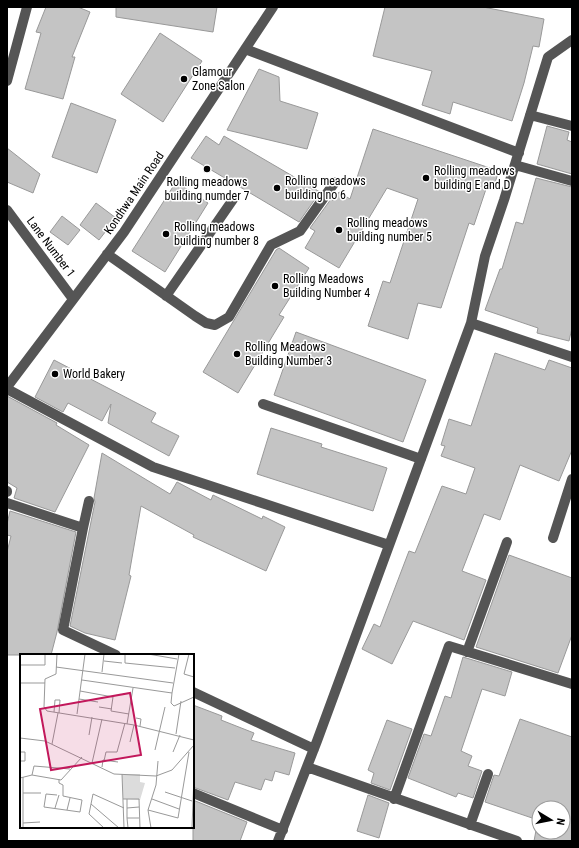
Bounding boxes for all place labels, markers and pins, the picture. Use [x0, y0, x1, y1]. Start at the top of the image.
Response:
place label: Glamour Zone Salon [192, 65, 245, 93]
marker: Glamour Zone Salon [179, 74, 189, 84]
marker: Rolling meadows building numder 7 [202, 164, 212, 174]
place label: Rolling meadows building E and D [434, 164, 515, 192]
marker: Rolling meadows building E and D [421, 173, 431, 183]
place label: Rolling meadows building no 6 [285, 174, 366, 202]
place label: Rolling meadows building numder 7 [165, 175, 250, 203]
marker: Rolling meadows building no 6 [272, 183, 282, 193]
place label: Rolling meadows building number 5 [347, 216, 432, 244]
place label: Rolling meadows building number 8 [174, 220, 259, 248]
marker: Rolling meadows building number 5 [334, 225, 344, 235]
marker: Rolling meadows building number 8 [161, 229, 171, 239]
place label: Rolling Meadows Building Number 4 [283, 272, 370, 300]
marker: Rolling Meadows Building Number 4 [270, 281, 280, 291]
place label: Rolling Meadows Building Number 3 [245, 340, 332, 368]
marker: Rolling Meadows Building Number 3 [232, 349, 242, 359]
place label: World Bakery [63, 367, 125, 381]
marker: World Bakery [50, 369, 60, 379]

